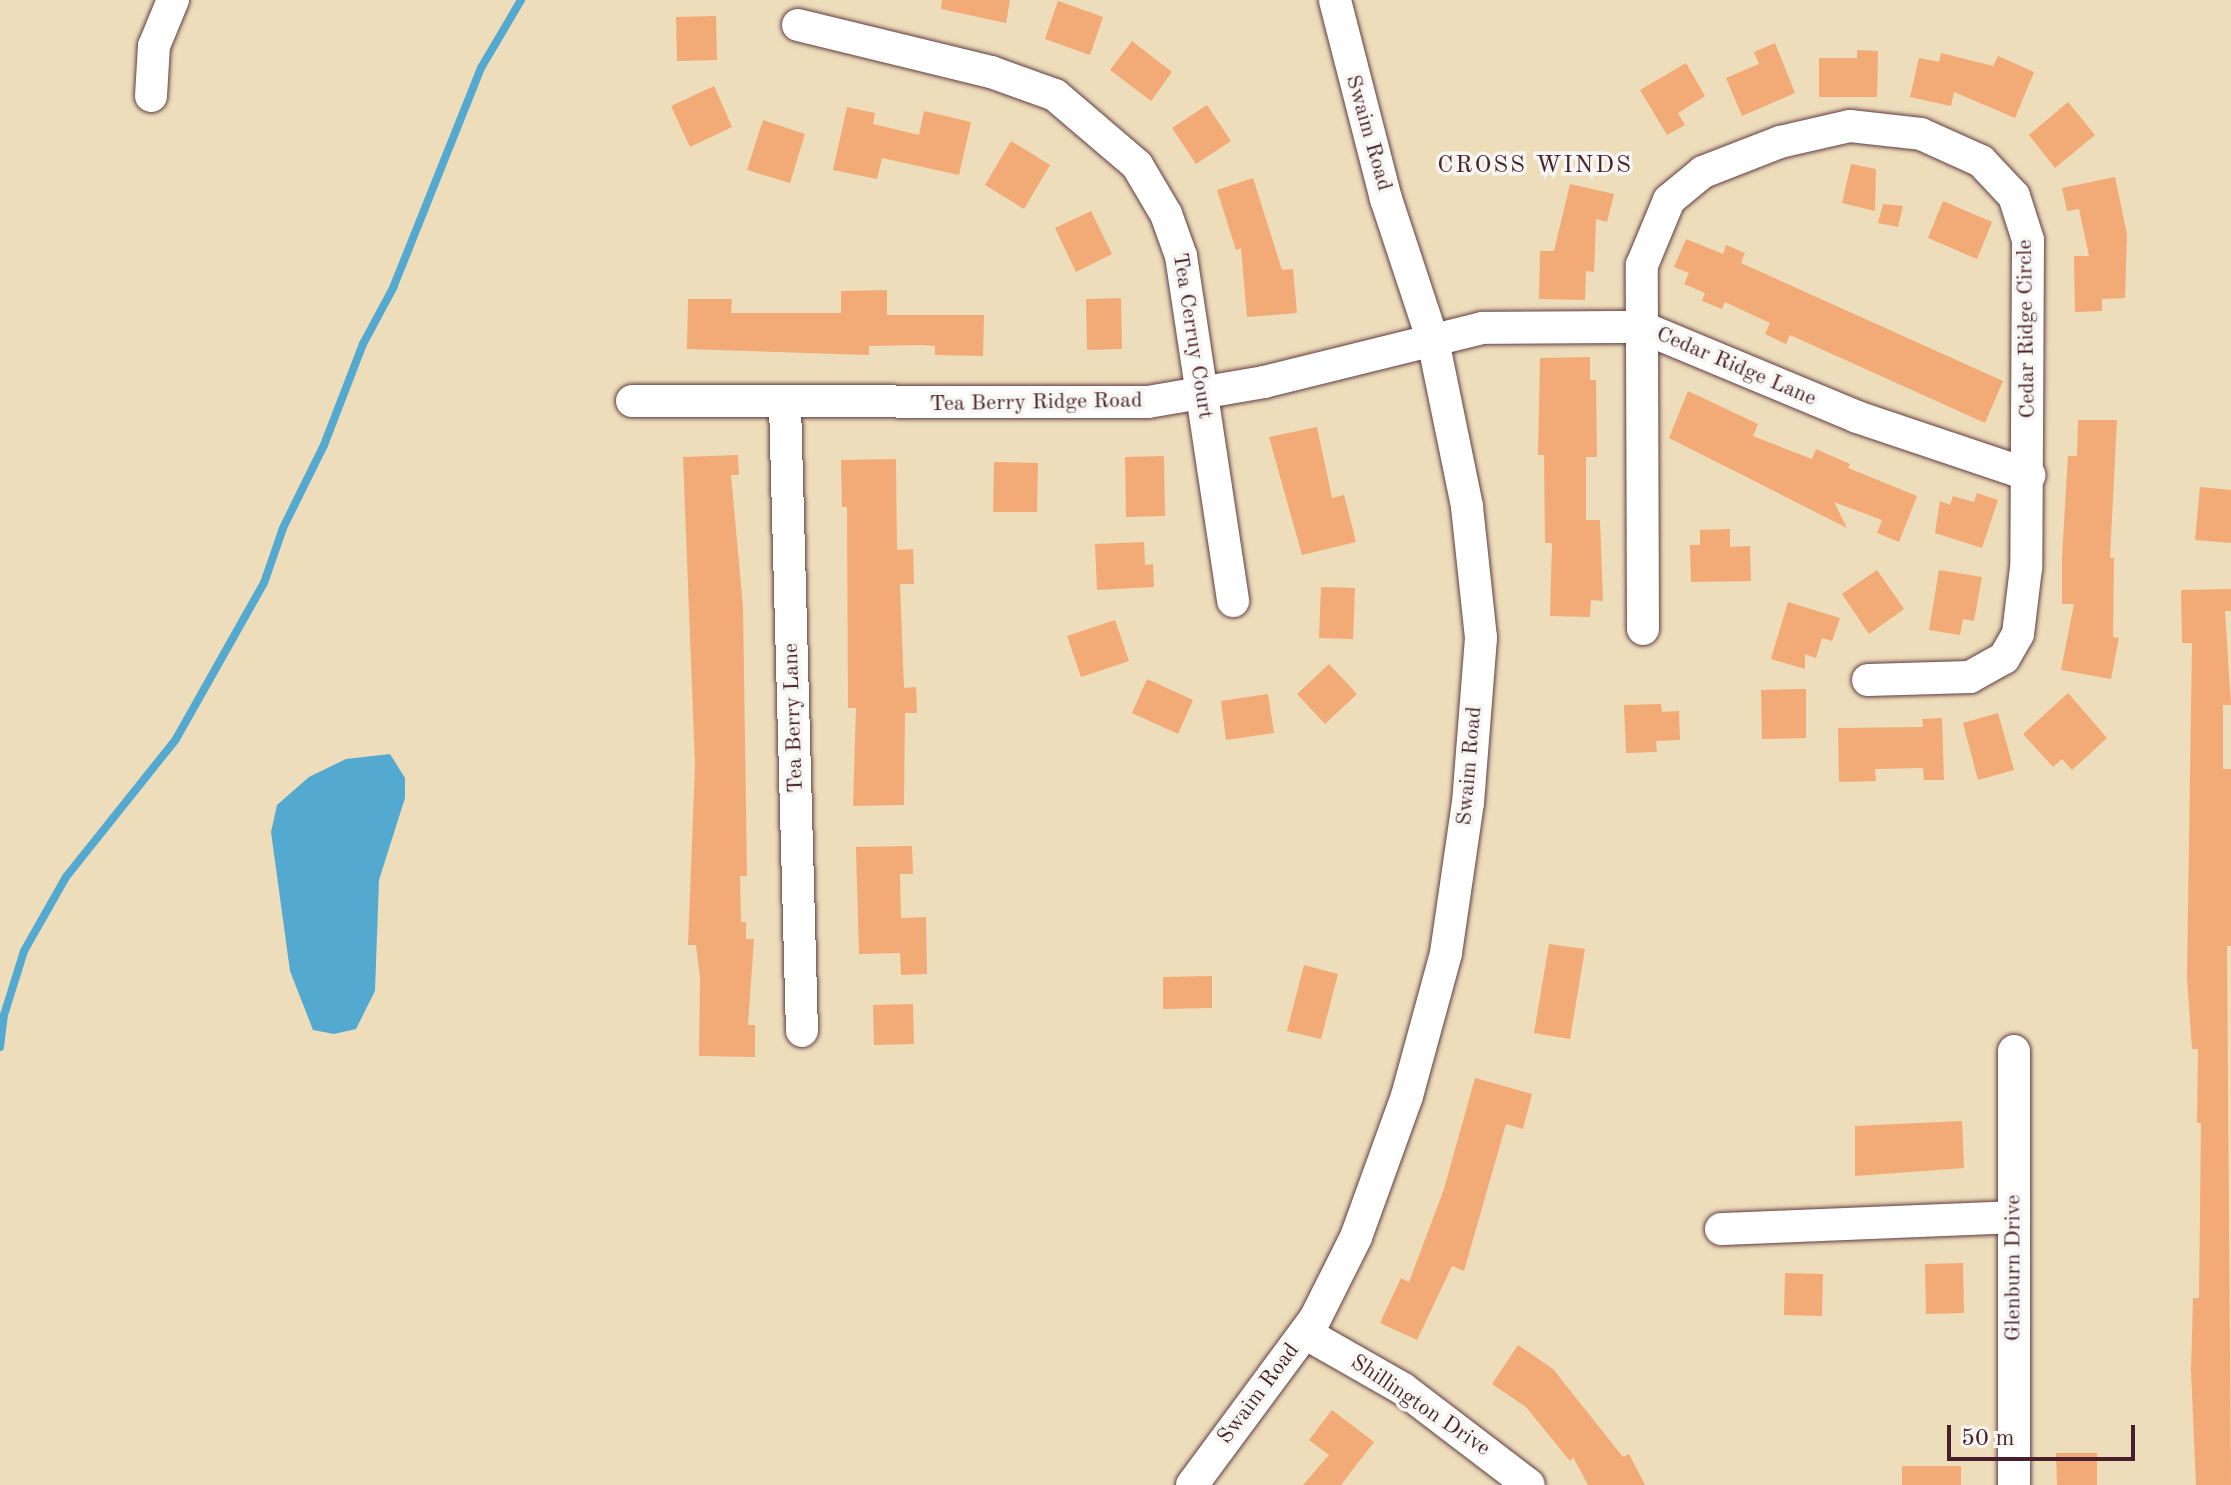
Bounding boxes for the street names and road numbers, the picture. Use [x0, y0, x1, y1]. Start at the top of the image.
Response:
street label: Swaim Road [1339, 72, 1397, 194]
street label: Cedar Ridge Circle [2012, 239, 2042, 419]
street label: Tea Cerruy Court [1166, 251, 1218, 421]
street label: Cedar Ridge Lane [1652, 321, 1820, 413]
street label: Tea Berry Ridge Road [929, 388, 1143, 418]
street label: Tea Berry Lane [778, 643, 810, 793]
street label: Swaim Road [1452, 705, 1488, 827]
street label: Glenburn Drive [2001, 1195, 2027, 1341]
street label: Swaim Road [1213, 1338, 1305, 1450]
street label: Shillington Drive [1345, 1350, 1495, 1462]

